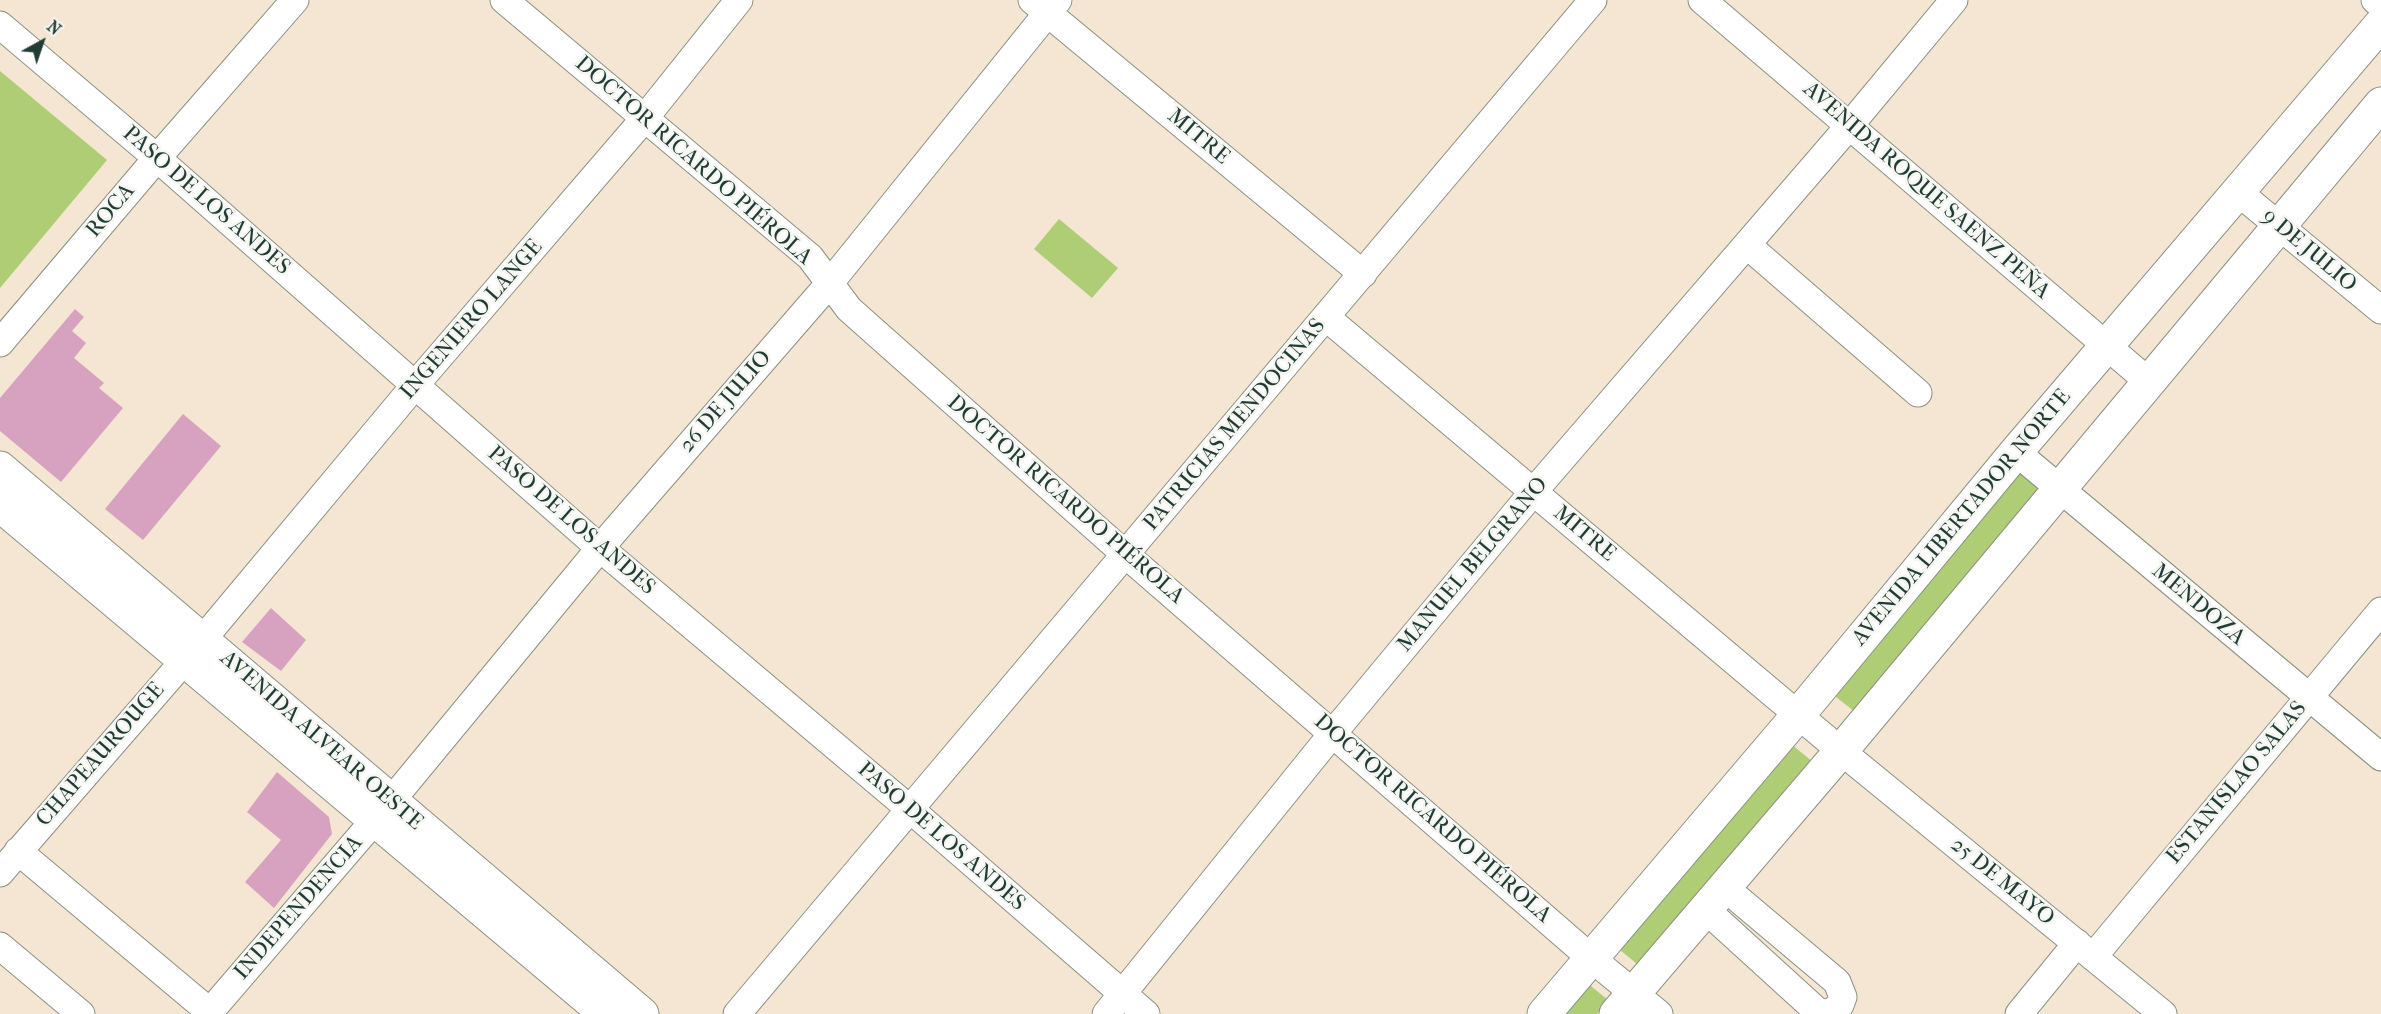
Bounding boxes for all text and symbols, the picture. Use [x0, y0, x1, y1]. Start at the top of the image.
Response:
north arrow [12, 12, 72, 72]
text: N [43, 17, 65, 39]
street label: DOCTOR RICARDO PIÉROLA [569, 51, 817, 271]
street label: AVENIDA ROQUE SAENZ PEÑA [1797, 77, 2055, 305]
street label: MITRE [1162, 103, 1234, 171]
street label: PASO DE LOS ANDES [117, 121, 295, 281]
street label: ROCA [81, 179, 141, 243]
street label: 9 DE JULIO [2256, 204, 2362, 298]
street label: INGENIERO LANGE [395, 235, 549, 405]
street label: PATRICIAS MENDOCINAS [1138, 314, 1332, 536]
street label: 26 DE JULIO [674, 345, 778, 459]
street label: AVENIDA LIBERTADOR NORTE [1847, 385, 2077, 651]
street label: DOCTOR RICARDO PIÉROLA [941, 390, 1189, 610]
street label: PASO DE LOS ANDES [482, 441, 660, 601]
street label: MANUEL BELGRANO [1392, 472, 1554, 658]
street label: MITRE [1548, 500, 1620, 568]
street label: MENDOZA [2146, 558, 2250, 652]
street label: AVENIDA ALVEAR OESTE [214, 646, 428, 836]
street label: CHAPEAUROUGE [31, 678, 171, 832]
street label: ESTANISLAO SALAS [2161, 696, 2313, 870]
street label: DOCTOR RICARDO PIÉROLA [1308, 709, 1556, 929]
street label: PASO DE LOS ANDES [852, 757, 1030, 917]
street label: INDEPENDENCIA [229, 830, 369, 986]
street label: 25 DE MAYO [1945, 832, 2059, 932]

